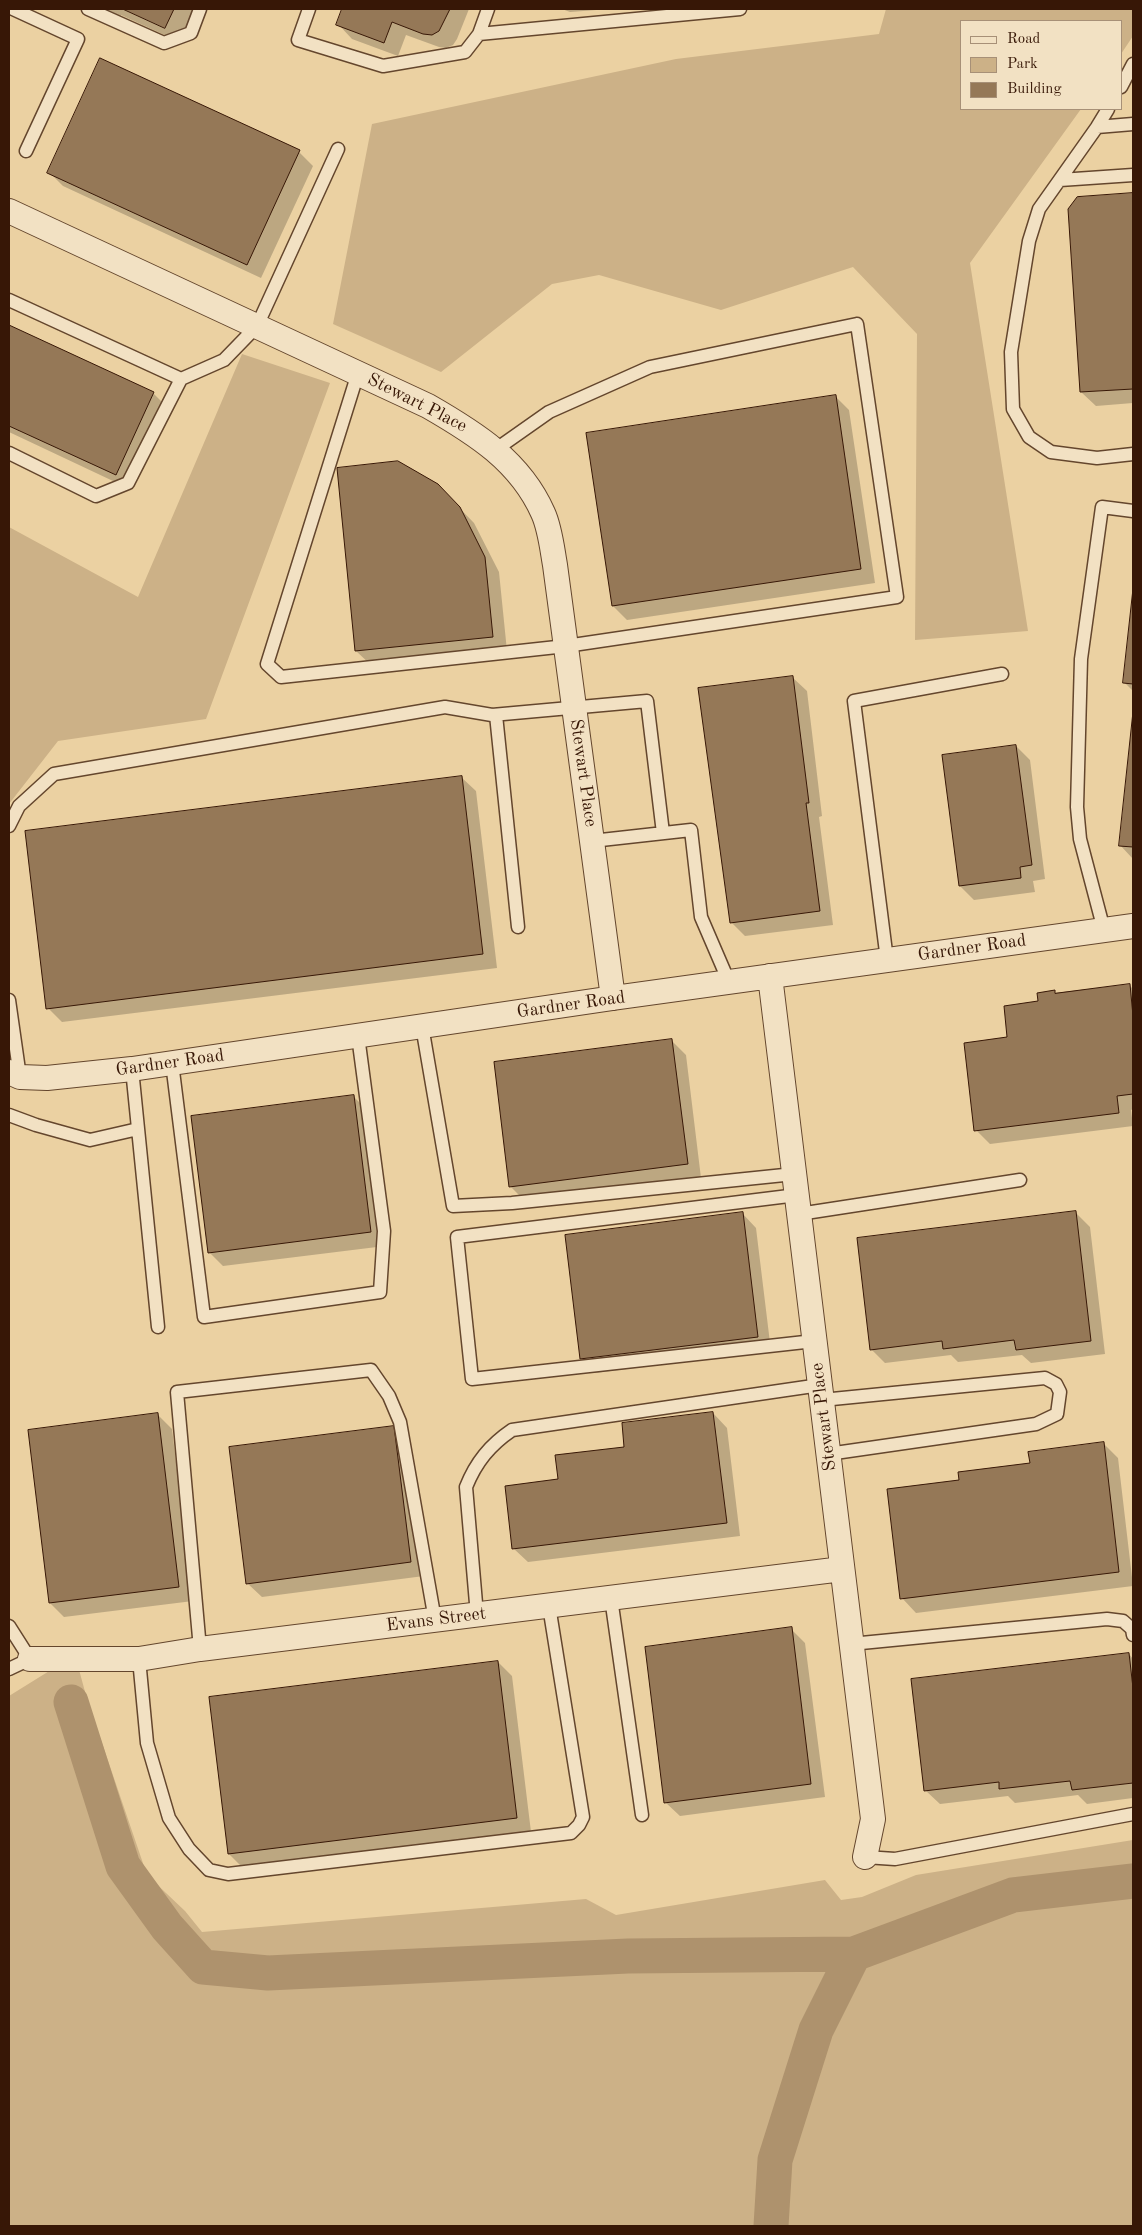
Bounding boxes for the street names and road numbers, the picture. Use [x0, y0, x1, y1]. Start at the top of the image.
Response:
street label: Stewart Place [364, 369, 470, 437]
street label: Stewart Place [565, 718, 601, 828]
street label: Gardner Road [916, 930, 1028, 966]
street label: Gardner Road [515, 987, 627, 1023]
street label: Gardner Road [114, 1045, 226, 1081]
street label: Stewart Place [807, 1362, 841, 1472]
street label: Evans Street [385, 1603, 487, 1637]

